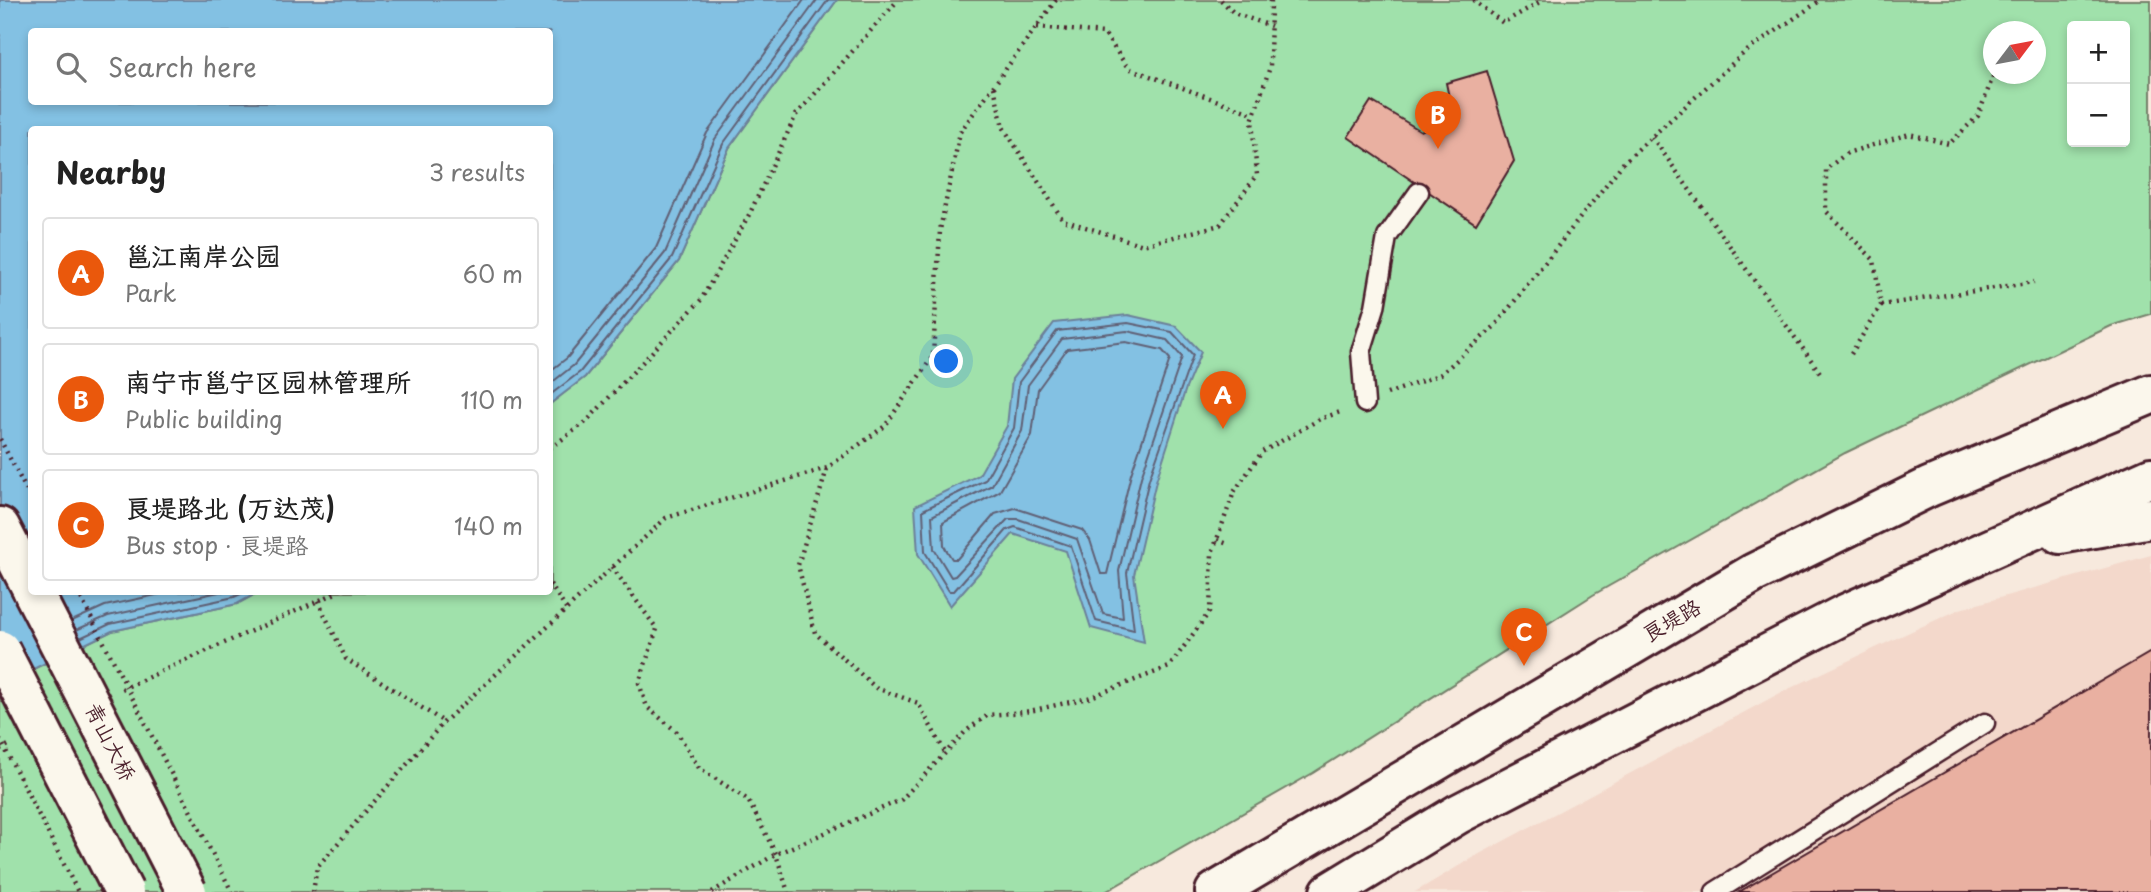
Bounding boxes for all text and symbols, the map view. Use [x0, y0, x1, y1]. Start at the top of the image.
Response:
north arrow [1983, 21, 2046, 84]
map controls [2067, 21, 2130, 147]
button: + [2067, 21, 2130, 84]
search box [28, 28, 553, 105]
text: Search here [108, 47, 257, 86]
icon: search [52, 48, 90, 86]
button: − [2067, 84, 2130, 147]
pin: B [1415, 91, 1461, 149]
text: Nearby [56, 149, 166, 194]
text: 3 results [429, 154, 525, 189]
text: 邕江南岸公园 [125, 236, 281, 275]
text: A [72, 256, 90, 291]
text: 60 m [463, 256, 523, 291]
text: Park [125, 275, 176, 310]
your location [929, 344, 963, 378]
text: 南宁市邕宁区园林管理所 [125, 362, 411, 401]
pin: A [1200, 371, 1246, 429]
text: B [73, 382, 89, 417]
text: 110 m [461, 382, 523, 417]
text: Public building [125, 401, 282, 436]
text: 良堤路北 (万达茂) [125, 488, 335, 527]
text: C [72, 508, 90, 543]
text: 140 m [454, 508, 523, 543]
text: Bus stop · 良堤路 [125, 527, 308, 562]
street label: 良堤路 [1636, 590, 1706, 649]
pin: C [1501, 608, 1547, 666]
street label: 青山大桥 [78, 696, 145, 786]

